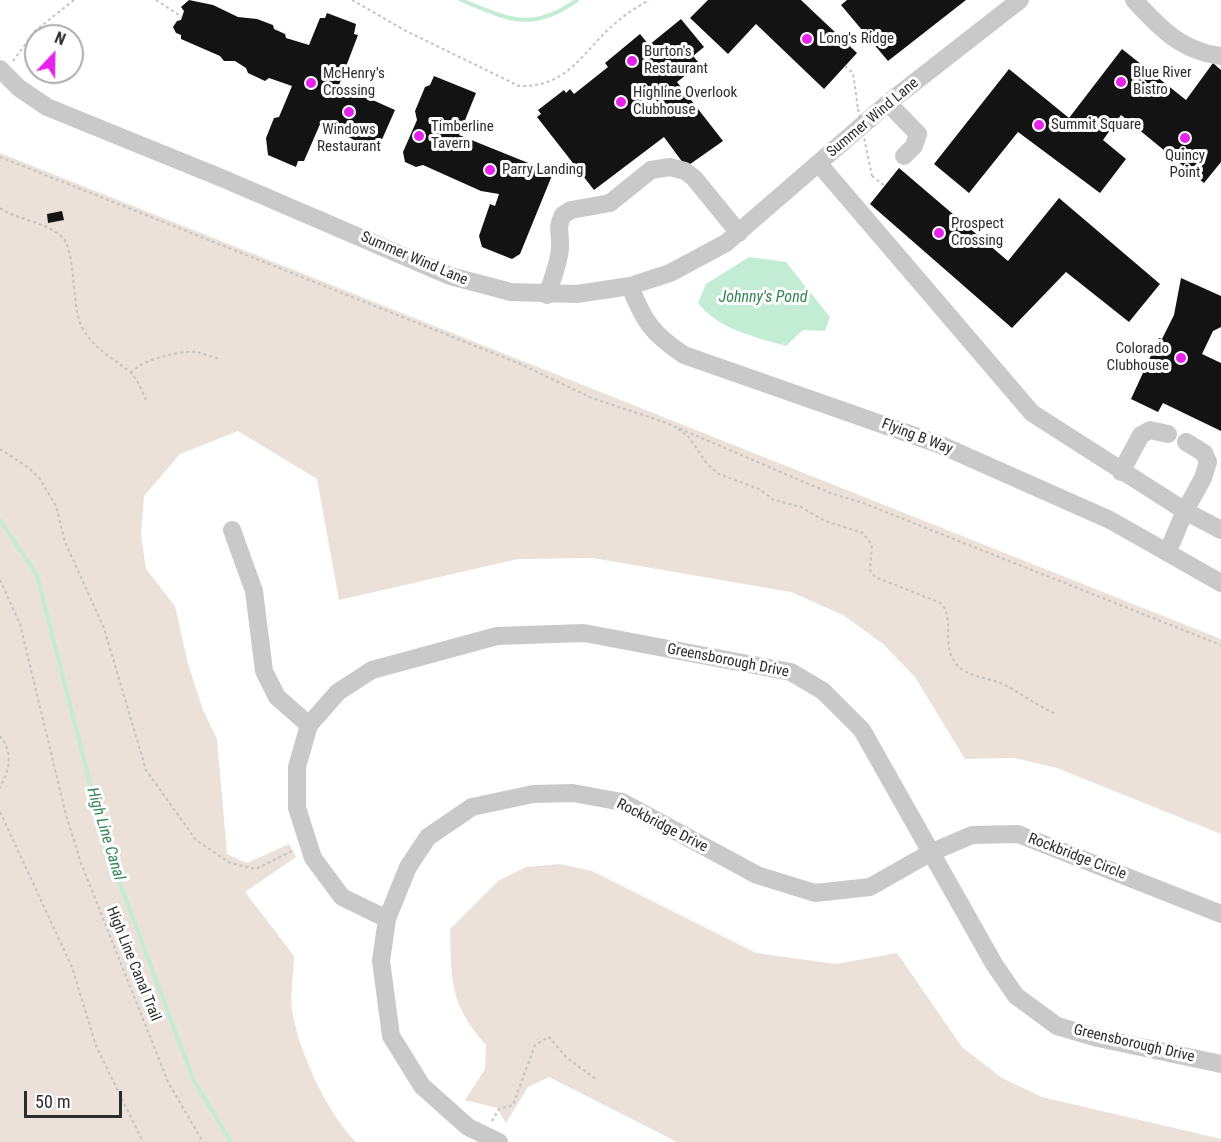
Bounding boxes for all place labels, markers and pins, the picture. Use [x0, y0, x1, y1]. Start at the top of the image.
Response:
place label: Long's Ridge [819, 30, 894, 48]
marker: Long's Ridge [800, 32, 814, 46]
place label: Burton's Restaurant [644, 43, 708, 78]
marker: Burton's Restaurant [625, 54, 639, 68]
place label: Blue River Bistro [1133, 64, 1192, 99]
place label: McHenry's Crossing [323, 65, 385, 100]
marker: Blue River Bistro [1114, 75, 1128, 89]
marker: McHenry's Crossing [304, 76, 318, 90]
place label: Highline Overlook Clubhouse [633, 84, 737, 119]
marker: Highline Overlook Clubhouse [614, 95, 628, 109]
marker: Windows Restaurant [342, 105, 356, 119]
place label: Summit Square [1051, 116, 1141, 134]
place label: Timberline Tavern [431, 118, 494, 153]
marker: Summit Square [1032, 118, 1046, 132]
place label: Windows Restaurant [317, 121, 381, 156]
marker: Timberline Tavern [412, 129, 426, 143]
marker: Quincy Point [1178, 131, 1192, 145]
place label: Quincy Point [1165, 147, 1205, 182]
place label: Parry Landing [502, 161, 584, 179]
marker: Parry Landing [483, 163, 497, 177]
place label: Prospect Crossing [951, 215, 1004, 250]
marker: Prospect Crossing [932, 226, 946, 240]
place label: Colorado Clubhouse [1107, 340, 1169, 375]
marker: Colorado Clubhouse [1174, 351, 1188, 365]

